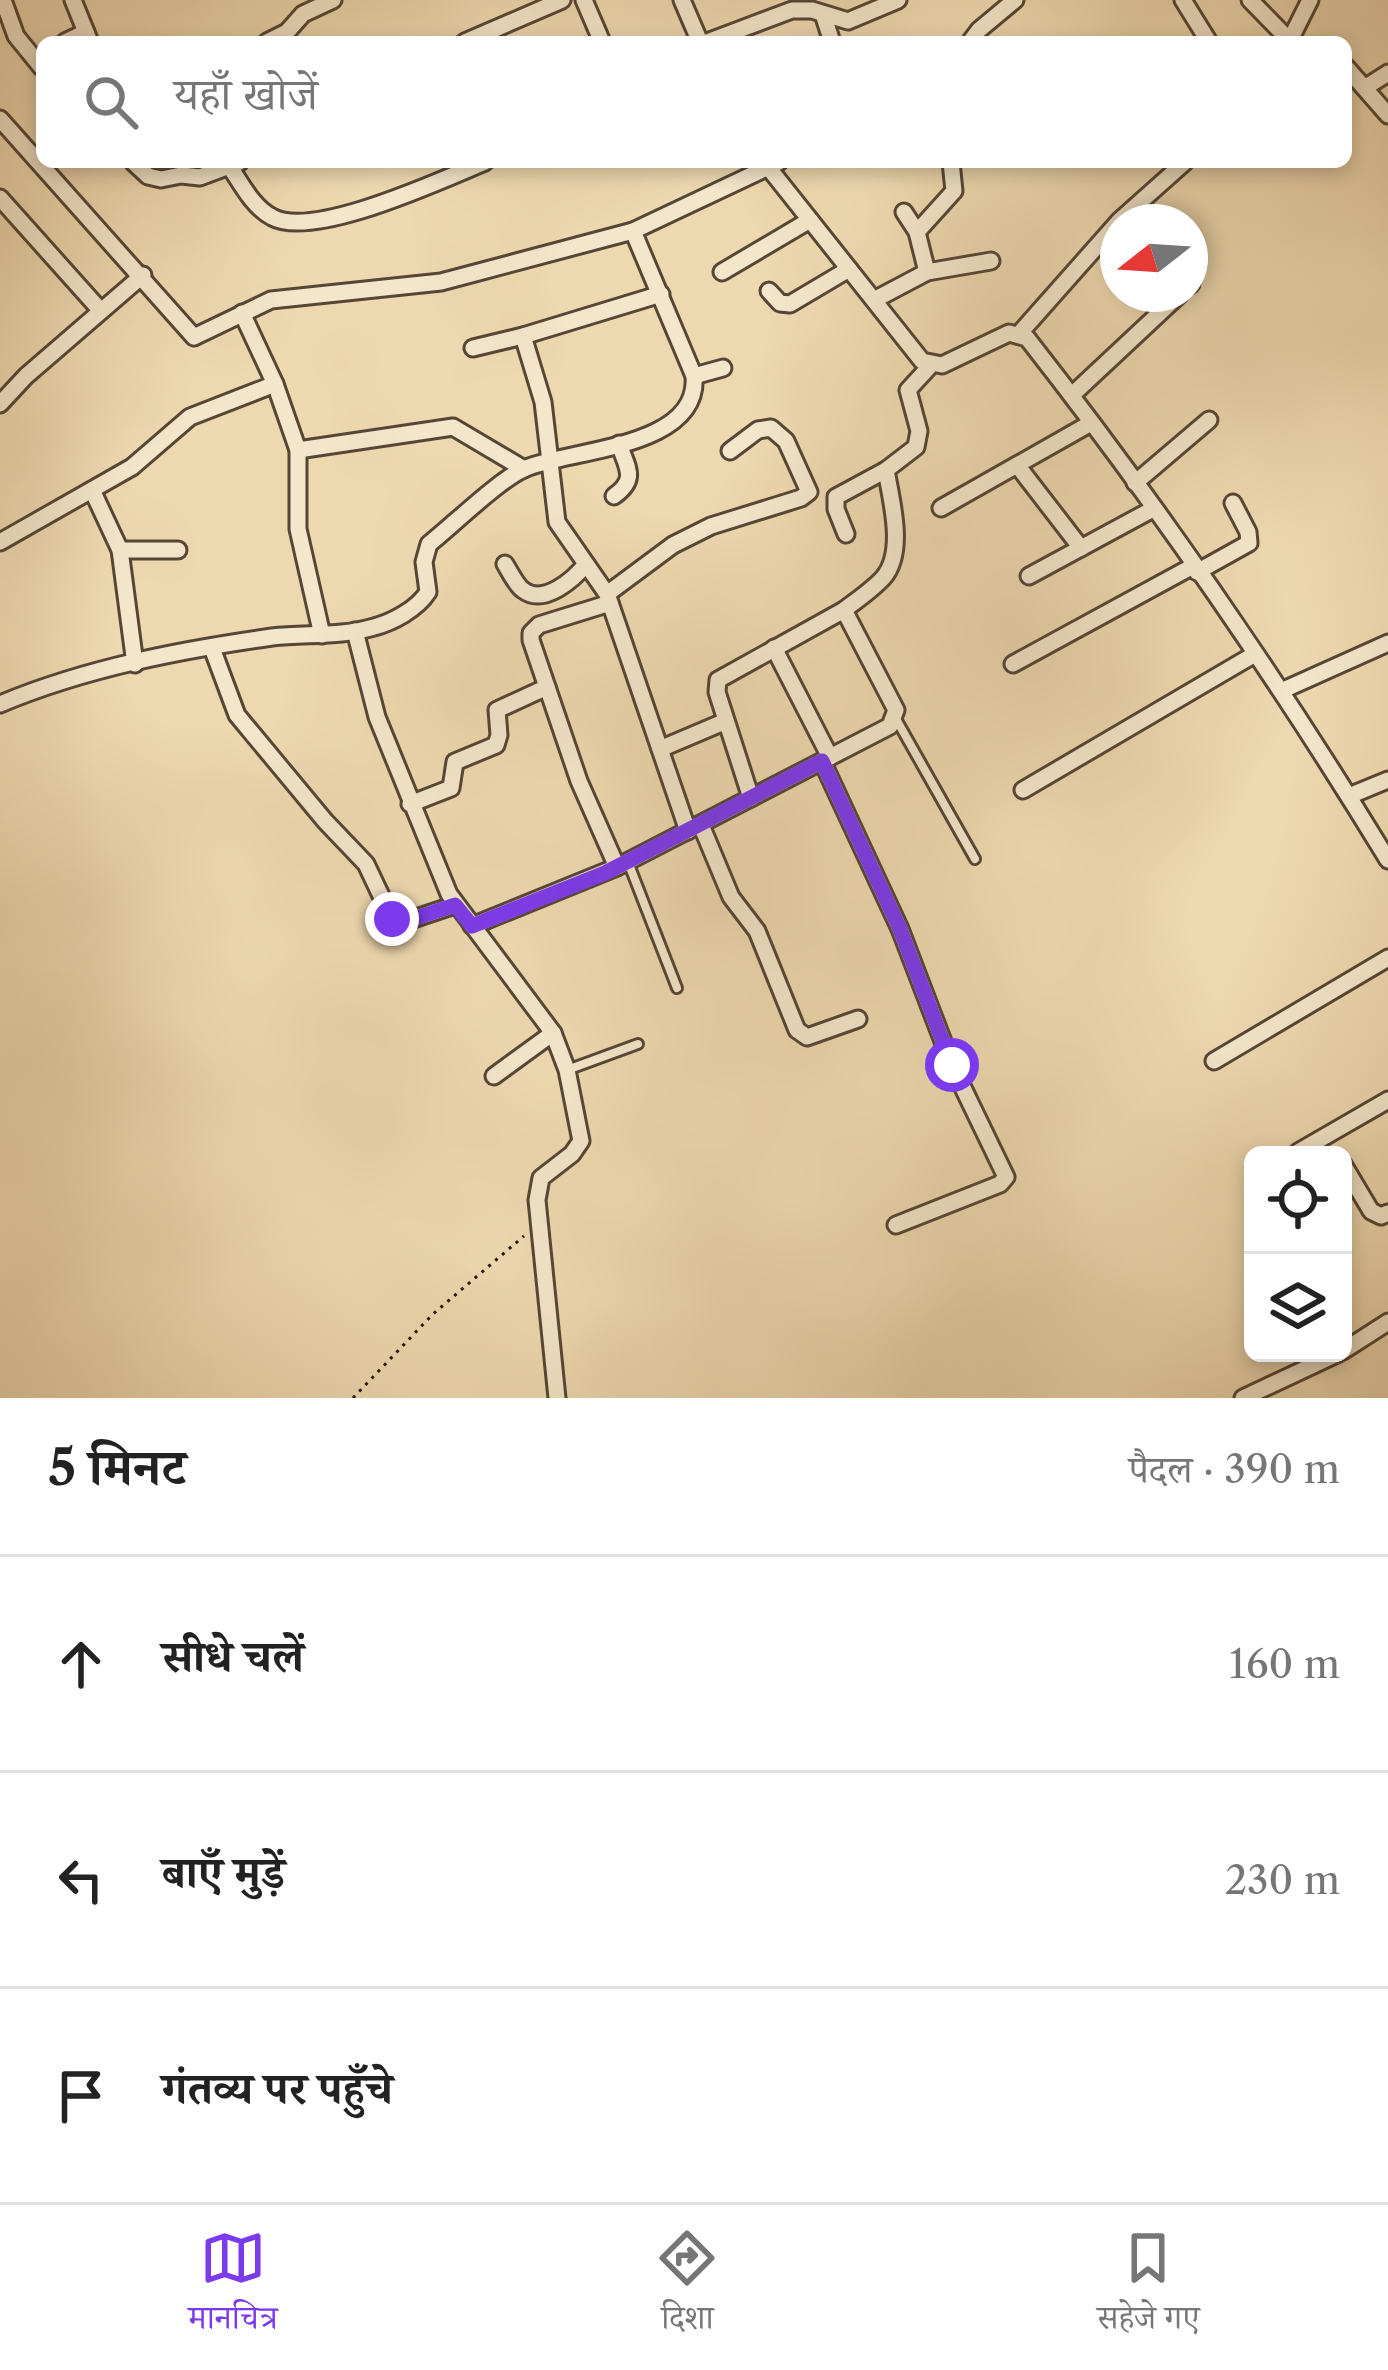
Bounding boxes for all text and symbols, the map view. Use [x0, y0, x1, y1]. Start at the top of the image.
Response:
search box [36, 36, 1352, 168]
text: यहाँ खोजें [174, 66, 318, 122]
icon: search [78, 69, 144, 135]
north arrow [1100, 204, 1208, 312]
route end [365, 892, 419, 946]
route start [925, 1038, 979, 1092]
map controls [1244, 1146, 1352, 1362]
button: locate [1244, 1146, 1352, 1254]
button: layers [1244, 1254, 1352, 1362]
text: 5 मिनट [48, 1436, 186, 1498]
text: पैदल · 390 m [1129, 1445, 1340, 1493]
text: सीधे चलें [162, 1628, 304, 1684]
icon: ahead [48, 1631, 114, 1697]
text: 160 m [1229, 1640, 1340, 1688]
text: बाएँ मुड़ें [162, 1844, 285, 1900]
icon: left [48, 1847, 114, 1913]
text: 230 m [1225, 1856, 1340, 1904]
text: गंतव्य पर पहुँचे [162, 2060, 393, 2116]
icon: arrive [48, 2063, 114, 2129]
tab: मानचित्र [188, 2225, 278, 2350]
tab: दिशा [654, 2225, 720, 2350]
tab: सहेजे गए [1097, 2225, 1200, 2350]

